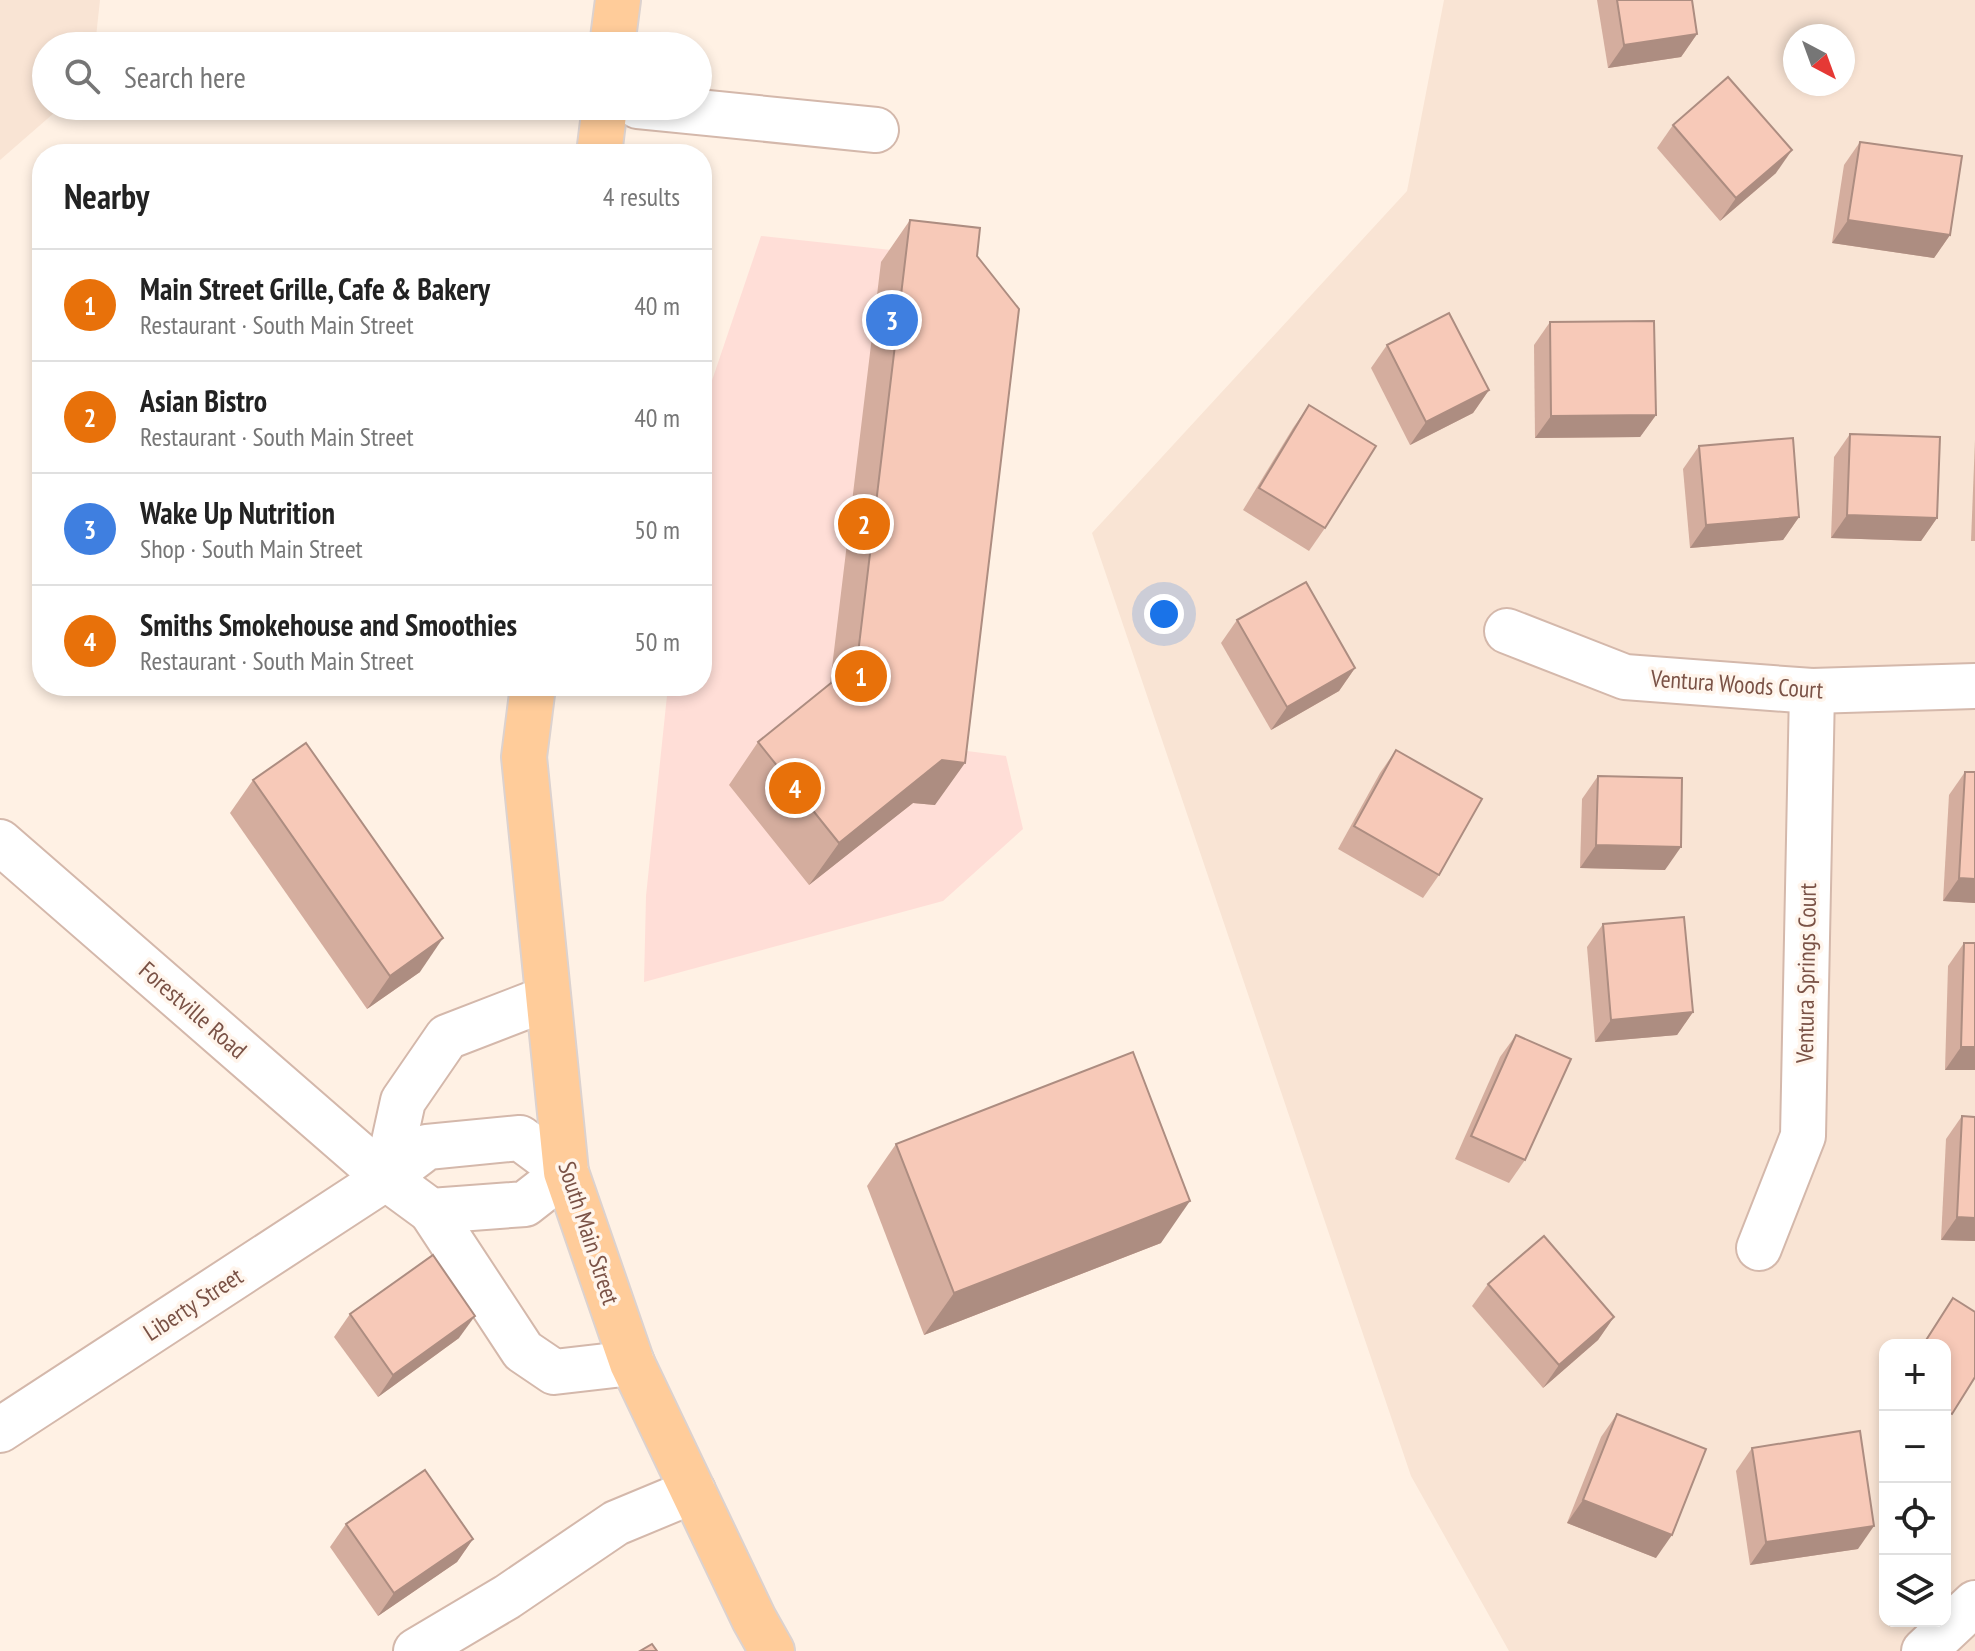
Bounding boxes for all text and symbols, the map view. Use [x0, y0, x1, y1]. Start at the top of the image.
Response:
north arrow [1783, 24, 1855, 96]
search box [32, 32, 712, 120]
icon: search [60, 54, 104, 98]
text: Search here [124, 57, 246, 96]
text: Nearby [64, 174, 149, 218]
text: 4 results [603, 180, 680, 213]
text: Main Street Grille, Cafe & Bakery [140, 269, 490, 308]
text: 1 [84, 289, 96, 322]
text: 40 m [634, 289, 680, 322]
pin: 3 [866, 290, 918, 350]
text: Restaurant · South Main Street [140, 308, 414, 341]
text: Asian Bistro [140, 381, 267, 420]
text: 2 [84, 401, 96, 434]
text: 40 m [634, 401, 680, 434]
text: Restaurant · South Main Street [140, 420, 414, 453]
text: Wake Up Nutrition [140, 493, 335, 532]
pin: 2 [838, 494, 890, 554]
text: 3 [84, 513, 96, 546]
text: 50 m [634, 513, 680, 546]
text: Shop · South Main Street [140, 532, 363, 565]
your location [1144, 594, 1184, 634]
text: Smiths Smokehouse and Smoothies [140, 605, 517, 644]
text: 4 [84, 625, 96, 658]
text: 50 m [634, 625, 680, 658]
text: Restaurant · South Main Street [140, 644, 414, 677]
pin: 1 [835, 646, 887, 706]
street label: Ventura Woods Court [1649, 662, 1825, 706]
pin: 4 [769, 758, 821, 818]
street label: Ventura Springs Court [1789, 882, 1823, 1064]
street label: Forestville Road [133, 955, 253, 1065]
street label: South Main Street [551, 1157, 627, 1309]
street label: Liberty Street [138, 1260, 249, 1348]
map controls [1879, 1339, 1951, 1627]
button: + [1879, 1339, 1951, 1411]
button: − [1879, 1411, 1951, 1483]
button: locate [1879, 1483, 1951, 1555]
button: layers [1879, 1555, 1951, 1627]

